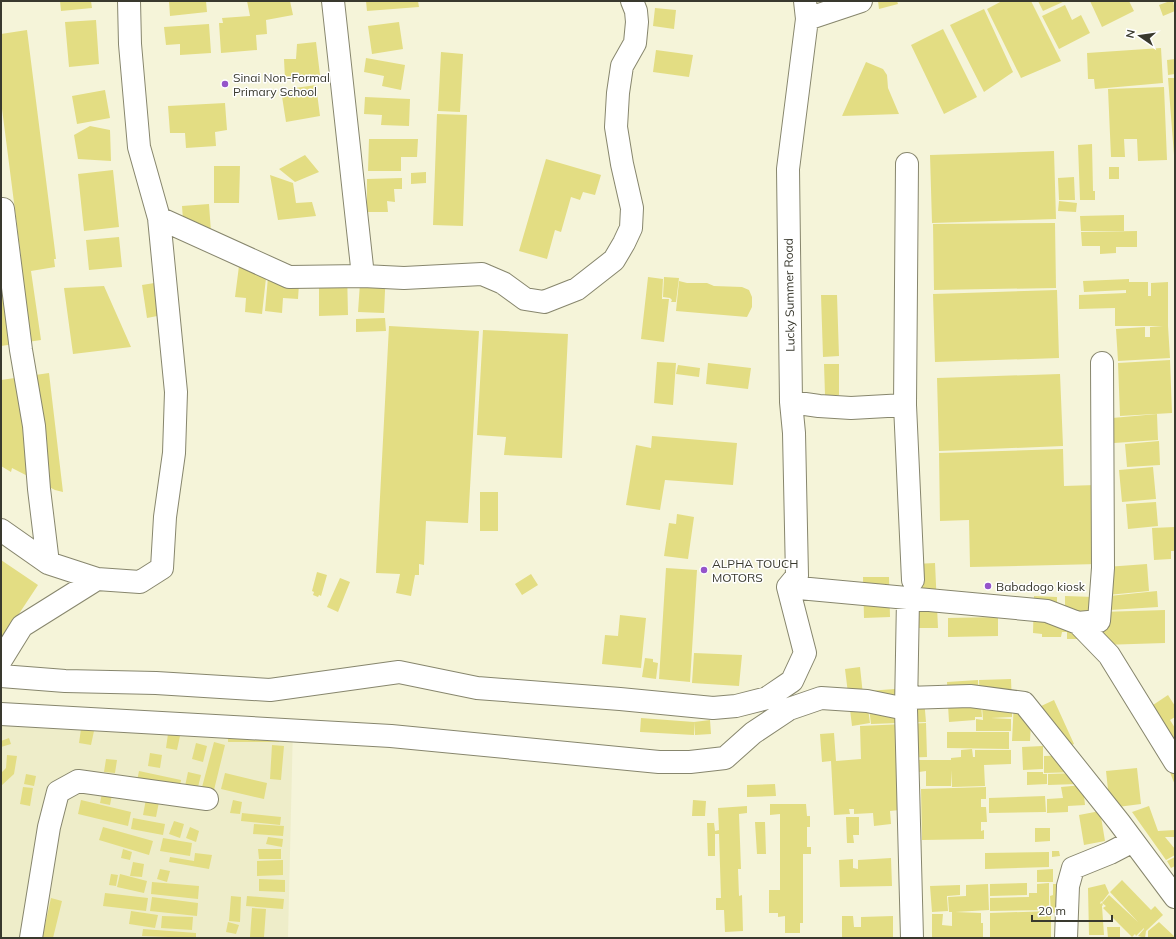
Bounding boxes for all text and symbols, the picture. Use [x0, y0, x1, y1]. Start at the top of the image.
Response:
north arrow [1120, 16, 1160, 56]
text: N [1123, 28, 1138, 39]
place label: Sinai Non-Formal Primary School [233, 70, 330, 99]
marker: Sinai Non-Formal Primary School [220, 79, 230, 89]
street label: Lucky Summer Road [781, 238, 797, 352]
place label: ALPHA TOUCH MOTORS [712, 556, 798, 585]
marker: ALPHA TOUCH MOTORS [699, 565, 709, 575]
place label: Babadogo kiosk [996, 579, 1086, 594]
marker: Babadogo kiosk [983, 581, 993, 591]
scale bar [1032, 897, 1112, 923]
text: 20 m [1038, 903, 1066, 918]

